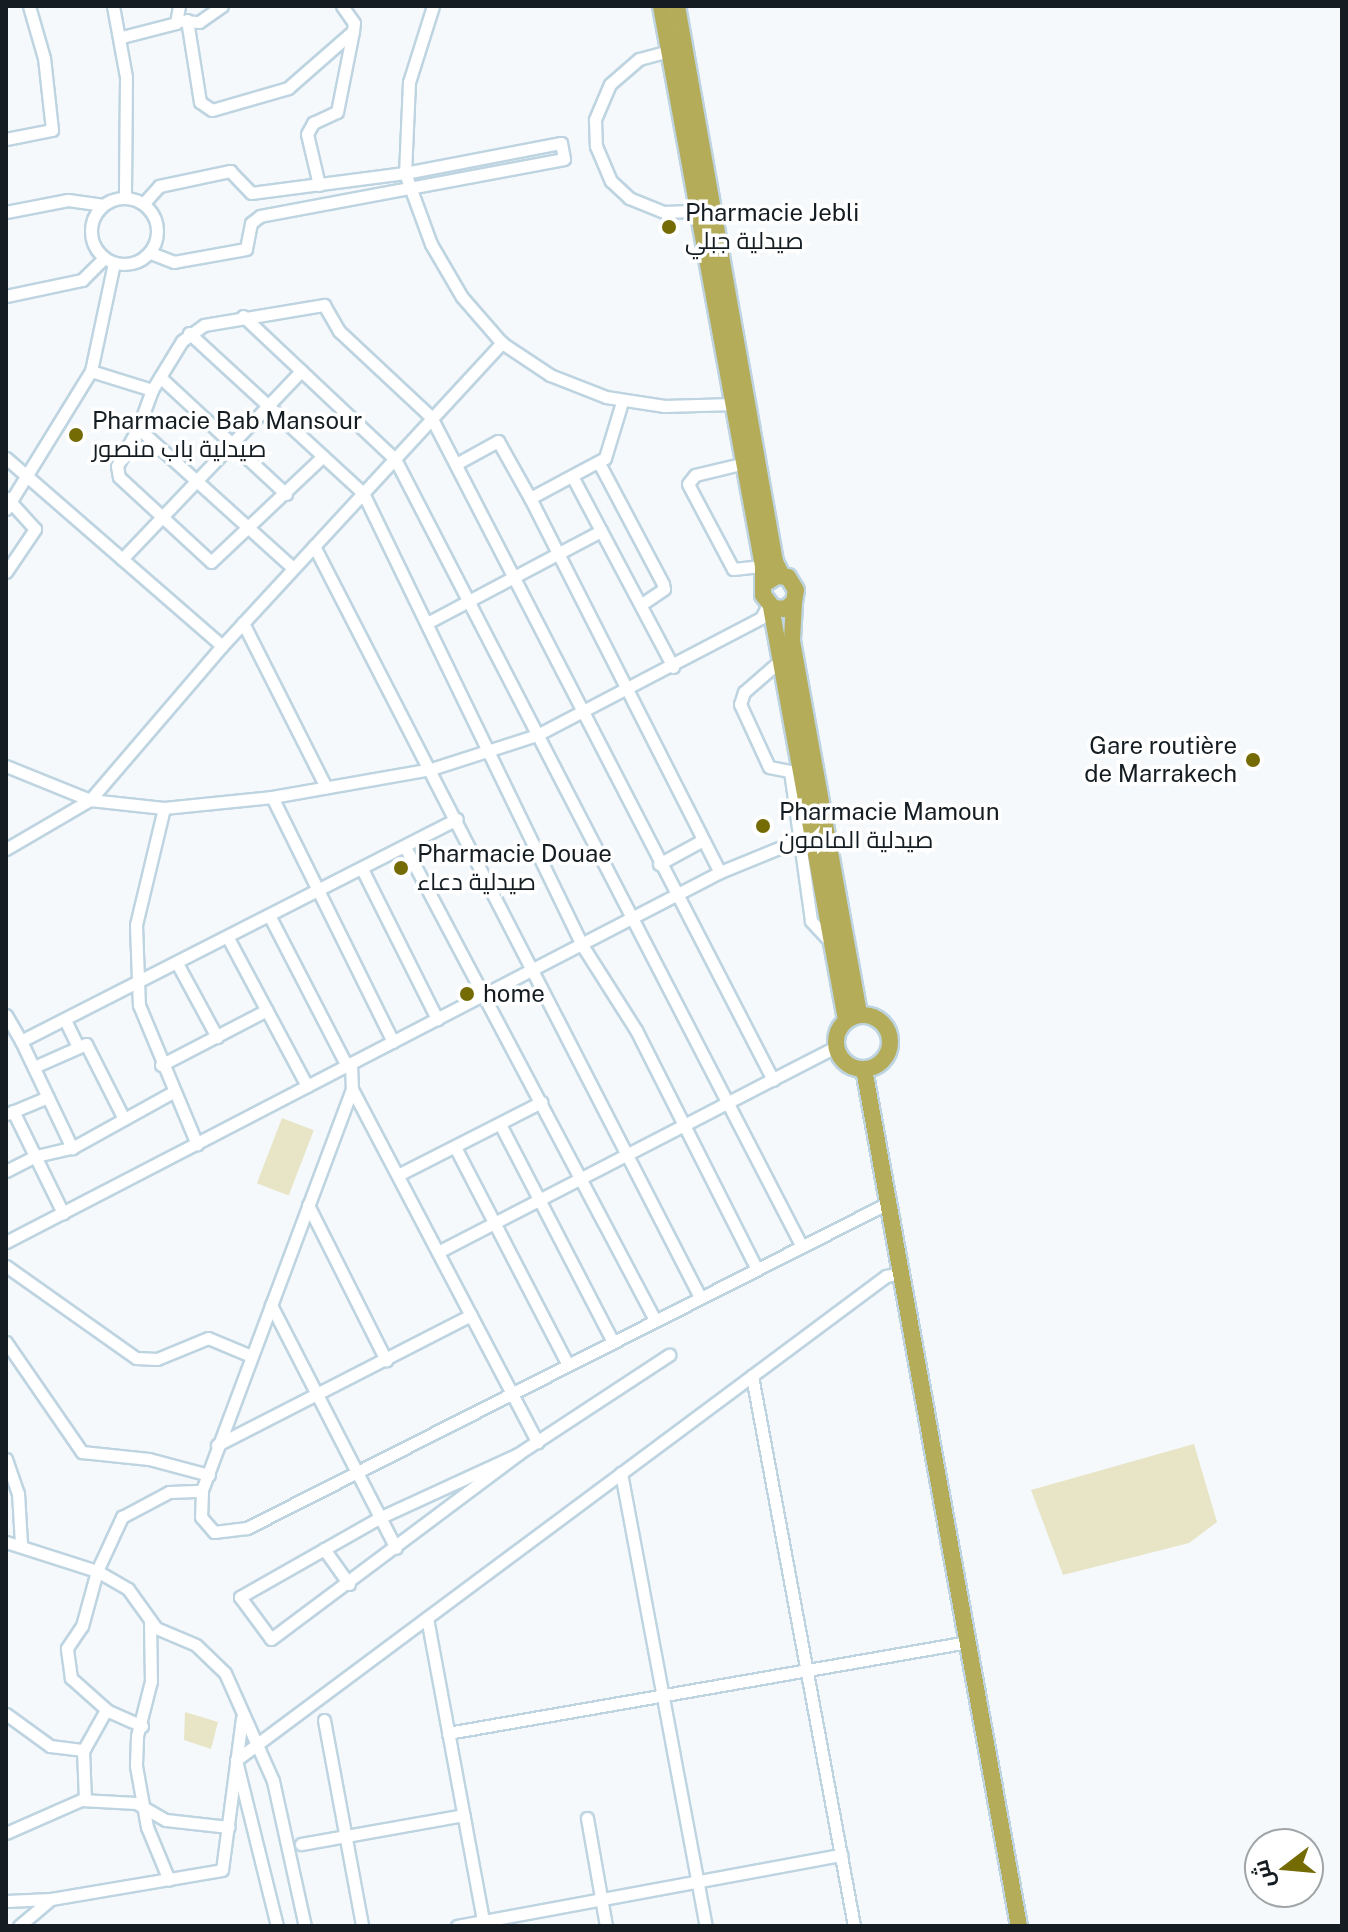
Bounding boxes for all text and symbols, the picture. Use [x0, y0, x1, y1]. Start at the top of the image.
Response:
place label: Pharmacie Jebli صيدلية جبلي [685, 199, 859, 255]
marker: Pharmacie Jebli صيدلية جبلي [660, 218, 678, 236]
place label: Pharmacie Bab Mansour صيدلية باب منصور [92, 407, 363, 463]
marker: Pharmacie Bab Mansour صيدلية باب منصور [67, 426, 85, 444]
place label: Gare routière de Marrakech [1084, 732, 1237, 788]
marker: Gare routière de Marrakech [1244, 751, 1262, 769]
place label: Pharmacie Mamoun صيدلية المامون [779, 798, 1000, 854]
marker: Pharmacie Mamoun صيدلية المامون [754, 817, 772, 835]
place label: Pharmacie Douae صيدلية دعاء [417, 840, 612, 896]
marker: Pharmacie Douae صيدلية دعاء [392, 859, 410, 877]
place label: home [483, 980, 545, 1008]
marker: home [458, 985, 476, 1003]
north arrow [1244, 1828, 1324, 1908]
text: ش [1246, 1857, 1279, 1891]

